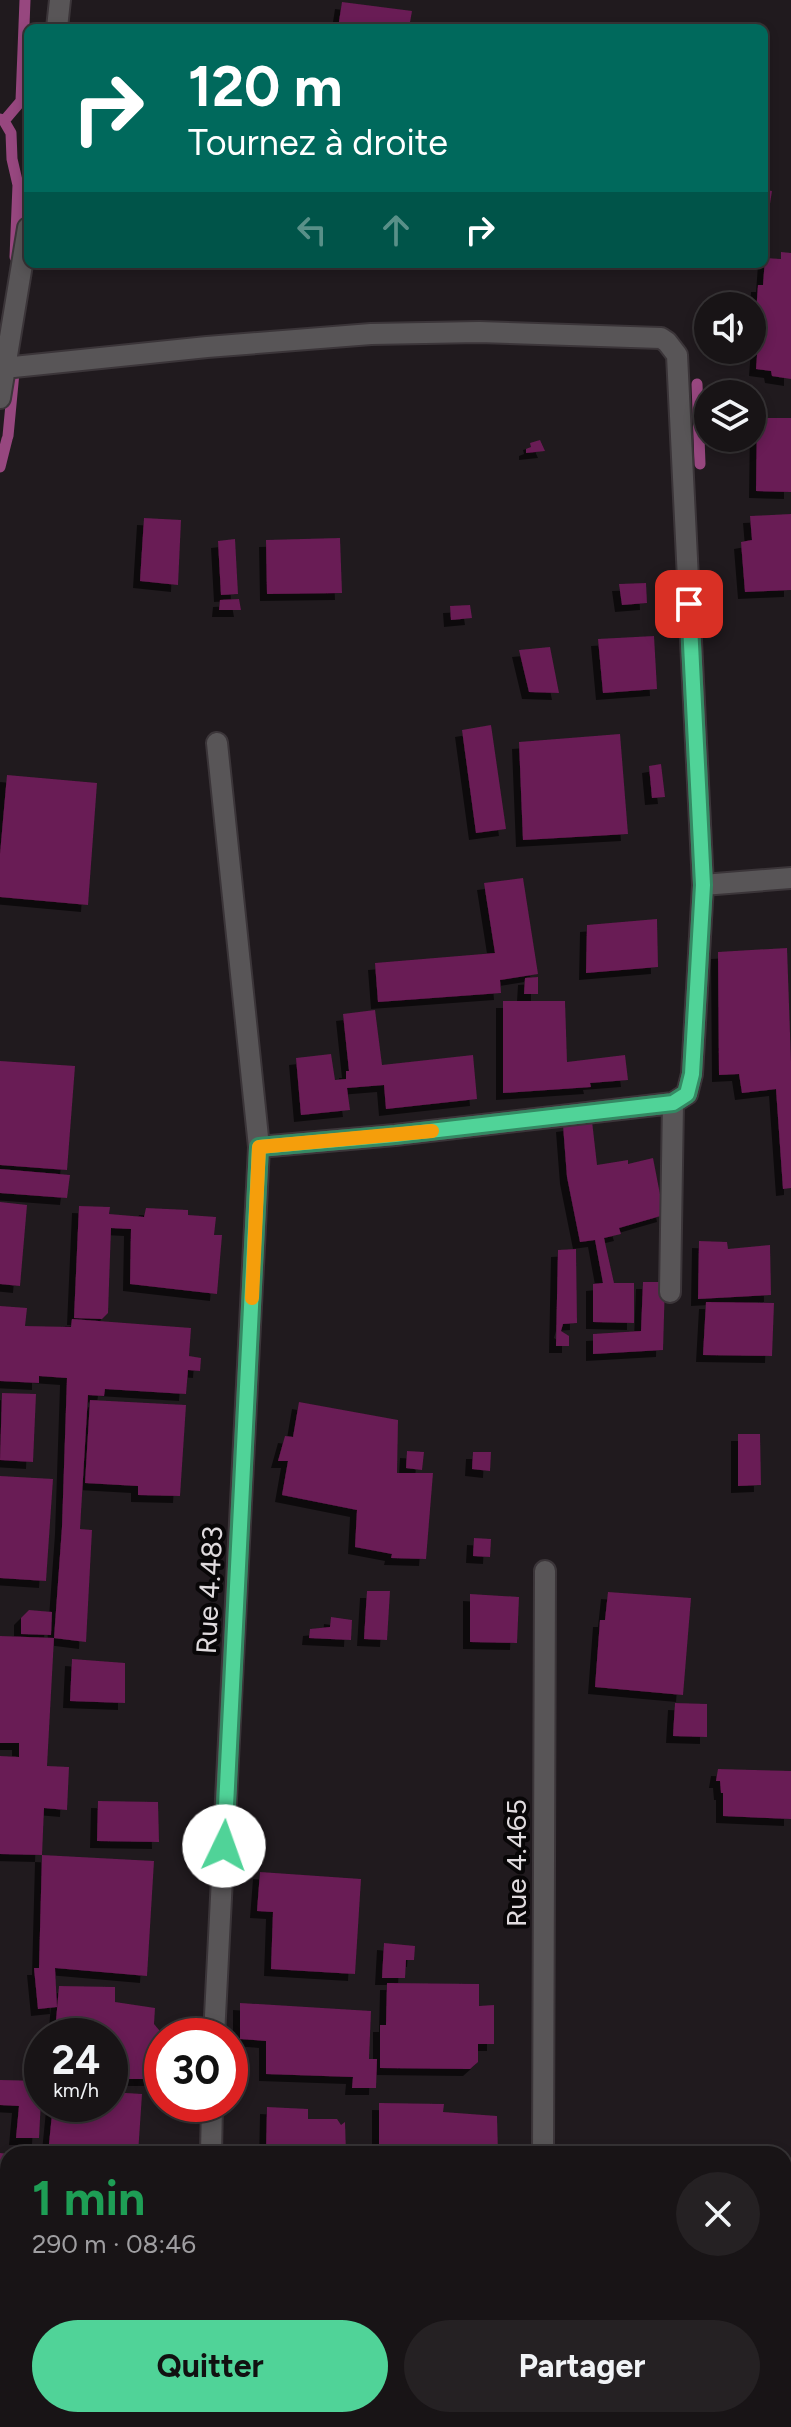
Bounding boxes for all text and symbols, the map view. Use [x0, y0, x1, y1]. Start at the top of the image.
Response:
text: 120 m [188, 53, 343, 120]
icon: right [56, 56, 160, 160]
text: Tournez à droite [188, 121, 448, 164]
icon: left [290, 208, 334, 252]
icon: ahead [374, 208, 418, 252]
icon: right [458, 208, 502, 252]
map controls [694, 292, 766, 452]
button: sound [694, 292, 766, 364]
button: layers [694, 380, 766, 452]
pin [655, 570, 723, 638]
icon: arrive [667, 582, 711, 626]
street label: Rue 4.483 [189, 1525, 229, 1655]
street label: Rue 4.465 [499, 1799, 533, 1927]
position arrow [182, 1804, 266, 1888]
speed limit sign: 30 [144, 2018, 248, 2122]
text: 24 [52, 2036, 100, 2084]
text: km/h [53, 2078, 99, 2102]
text: 1 min [32, 2169, 145, 2227]
button: close [676, 2172, 760, 2256]
text: 290 m · 08:46 [32, 2228, 196, 2260]
button: Quitter [32, 2320, 388, 2412]
button: Partager [404, 2320, 760, 2412]

